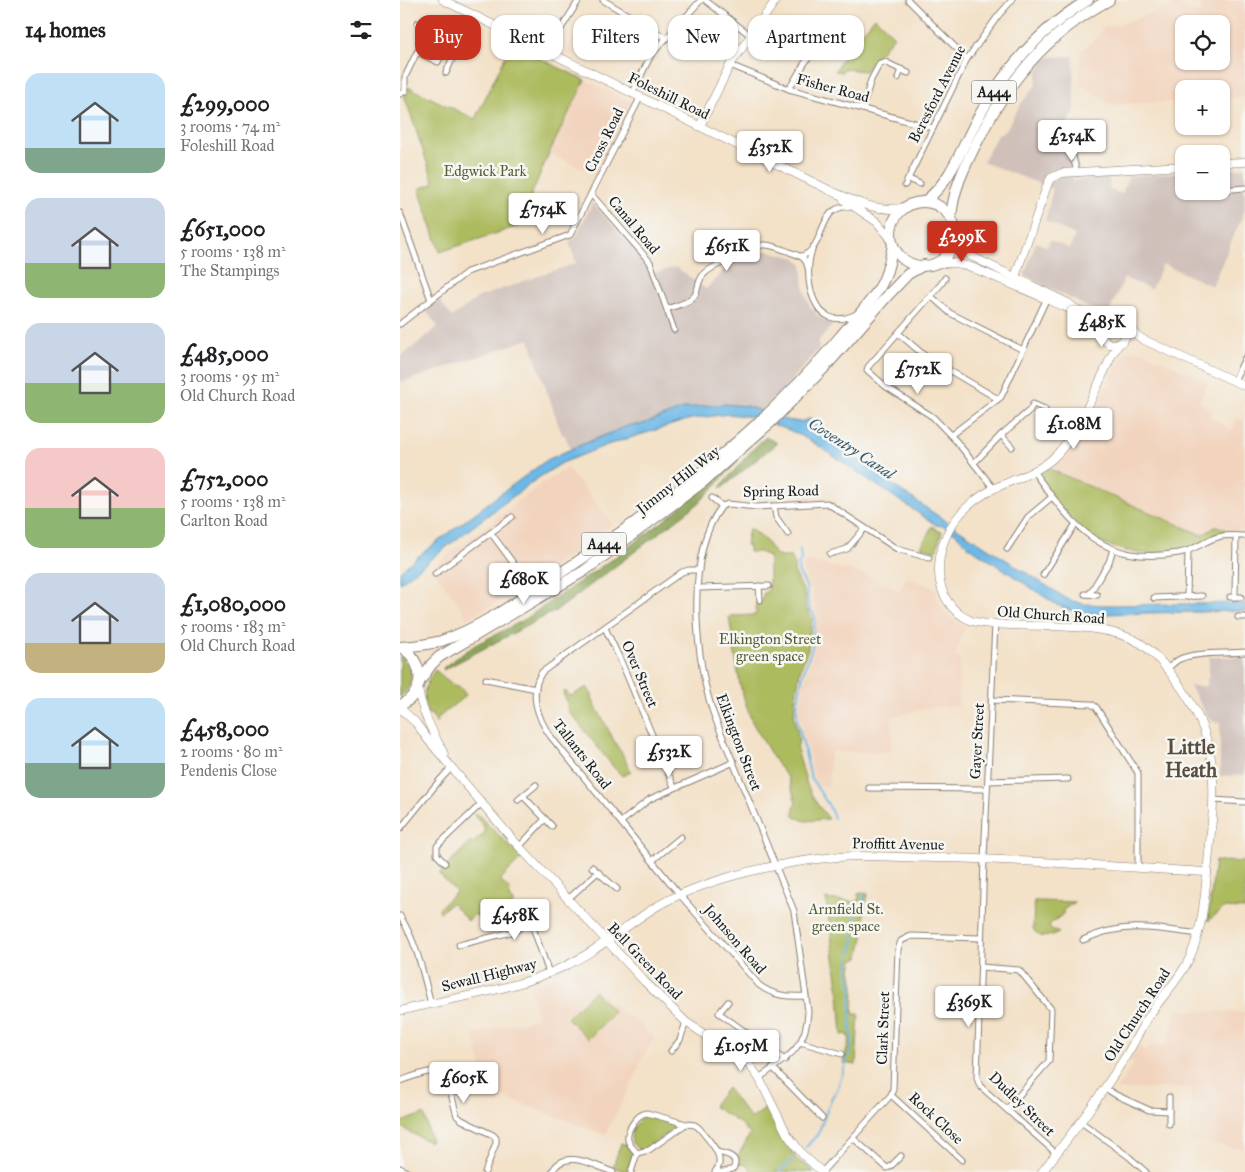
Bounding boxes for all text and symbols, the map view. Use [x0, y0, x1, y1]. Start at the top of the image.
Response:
chip: Buy [415, 15, 481, 60]
chip: Rent [491, 15, 563, 60]
chip: Filters [573, 15, 658, 60]
chip: New [668, 15, 738, 60]
chip: Apartment [748, 15, 864, 60]
map controls [1175, 15, 1230, 200]
button: locate [1175, 15, 1230, 70]
icon: filters [347, 16, 375, 44]
text: 14 homes [25, 17, 106, 43]
street label: Beresford Avenue [905, 42, 969, 146]
street label: Foleshill Road [625, 68, 713, 124]
street label: Fisher Road [795, 70, 872, 106]
road number: A444 [972, 80, 1016, 104]
button: + [1175, 80, 1230, 135]
text: £299,000 [180, 91, 270, 117]
icon: home [65, 93, 125, 153]
street label: Cross Road [581, 104, 628, 175]
text: 3 rooms · 74 m² [180, 117, 280, 136]
pin: £254K [1037, 120, 1107, 162]
text: £254K [1049, 126, 1095, 145]
pin: £352K [735, 130, 805, 173]
text: Foleshill Road [180, 136, 274, 155]
text: £352K [748, 137, 792, 156]
button: − [1175, 145, 1230, 200]
park label: Edgwick Park [444, 162, 527, 180]
pin: £754K [508, 192, 578, 235]
street label: Canal Road [605, 192, 664, 258]
text: £754K [520, 199, 566, 218]
text: £651,000 [180, 216, 266, 242]
icon: home [65, 218, 125, 278]
pin: £299K [927, 220, 997, 263]
text: £299K [938, 227, 986, 246]
pin: £651K [692, 230, 762, 272]
text: £651K [705, 236, 749, 255]
text: 5 rooms · 138 m² [180, 242, 286, 261]
text: The Stampings [180, 261, 279, 280]
pin: £485K [1067, 306, 1137, 348]
text: £485K [1078, 312, 1126, 331]
text: £485,000 [180, 341, 269, 367]
icon: home [65, 343, 125, 403]
pin: £752K [883, 352, 953, 395]
text: £752K [895, 359, 941, 378]
text: 3 rooms · 95 m² [180, 367, 279, 386]
text: Old Church Road [180, 386, 295, 405]
pin: £1.08M [1033, 408, 1115, 450]
water label: Coventry Canal [805, 414, 900, 484]
text: £1.08M [1046, 414, 1102, 433]
street label: Jimmy Hill Way [631, 441, 725, 520]
text: £752,000 [180, 466, 268, 492]
icon: home [65, 468, 125, 528]
street label: Spring Road [743, 481, 820, 501]
text: 5 rooms · 138 m² [180, 492, 286, 511]
text: Carlton Road [180, 511, 268, 530]
road number: A444 [582, 532, 626, 556]
pin: £680K [489, 562, 559, 605]
text: £680K [500, 569, 548, 588]
text: £1,080,000 [180, 591, 286, 617]
icon: home [65, 593, 125, 653]
street label: Old Church Road [996, 602, 1106, 628]
text: 5 rooms · 183 m² [180, 617, 286, 636]
park label: Elkington Street green space [719, 630, 822, 665]
text: Old Church Road [180, 636, 295, 655]
street label: Over Street [618, 638, 662, 711]
street label: Elkington Street [712, 691, 766, 794]
street label: Gayer Street [966, 702, 988, 780]
street label: Tallants Road [549, 715, 615, 793]
text: £458,000 [180, 716, 269, 742]
icon: home [65, 718, 125, 778]
district label: Little Heath [1165, 735, 1218, 782]
pin: £532K [634, 736, 704, 778]
text: 2 rooms · 80 m² [180, 742, 283, 761]
text: £532K [647, 742, 691, 761]
text: Pendenis Close [180, 761, 277, 780]
street label: Proffitt Avenue [852, 834, 944, 854]
pin: £458K [480, 898, 550, 941]
street label: Johnson Road [698, 899, 770, 978]
park label: Armfield St. green space [807, 900, 884, 935]
text: £458K [491, 905, 539, 924]
street label: Bell Green Road [604, 919, 686, 1003]
street label: Sewall Highway [439, 954, 539, 996]
street label: Old Church Road [1100, 964, 1174, 1065]
pin: £369K [934, 986, 1004, 1028]
street label: Clark Street [873, 990, 893, 1065]
text: £369K [946, 992, 992, 1011]
pin: £1.05M [700, 1030, 782, 1072]
text: £1.05M [714, 1036, 768, 1055]
pin: £605K [429, 1062, 499, 1104]
text: £605K [440, 1068, 488, 1087]
street label: Dudley Street [985, 1068, 1059, 1140]
street label: Rock Close [905, 1088, 967, 1148]

